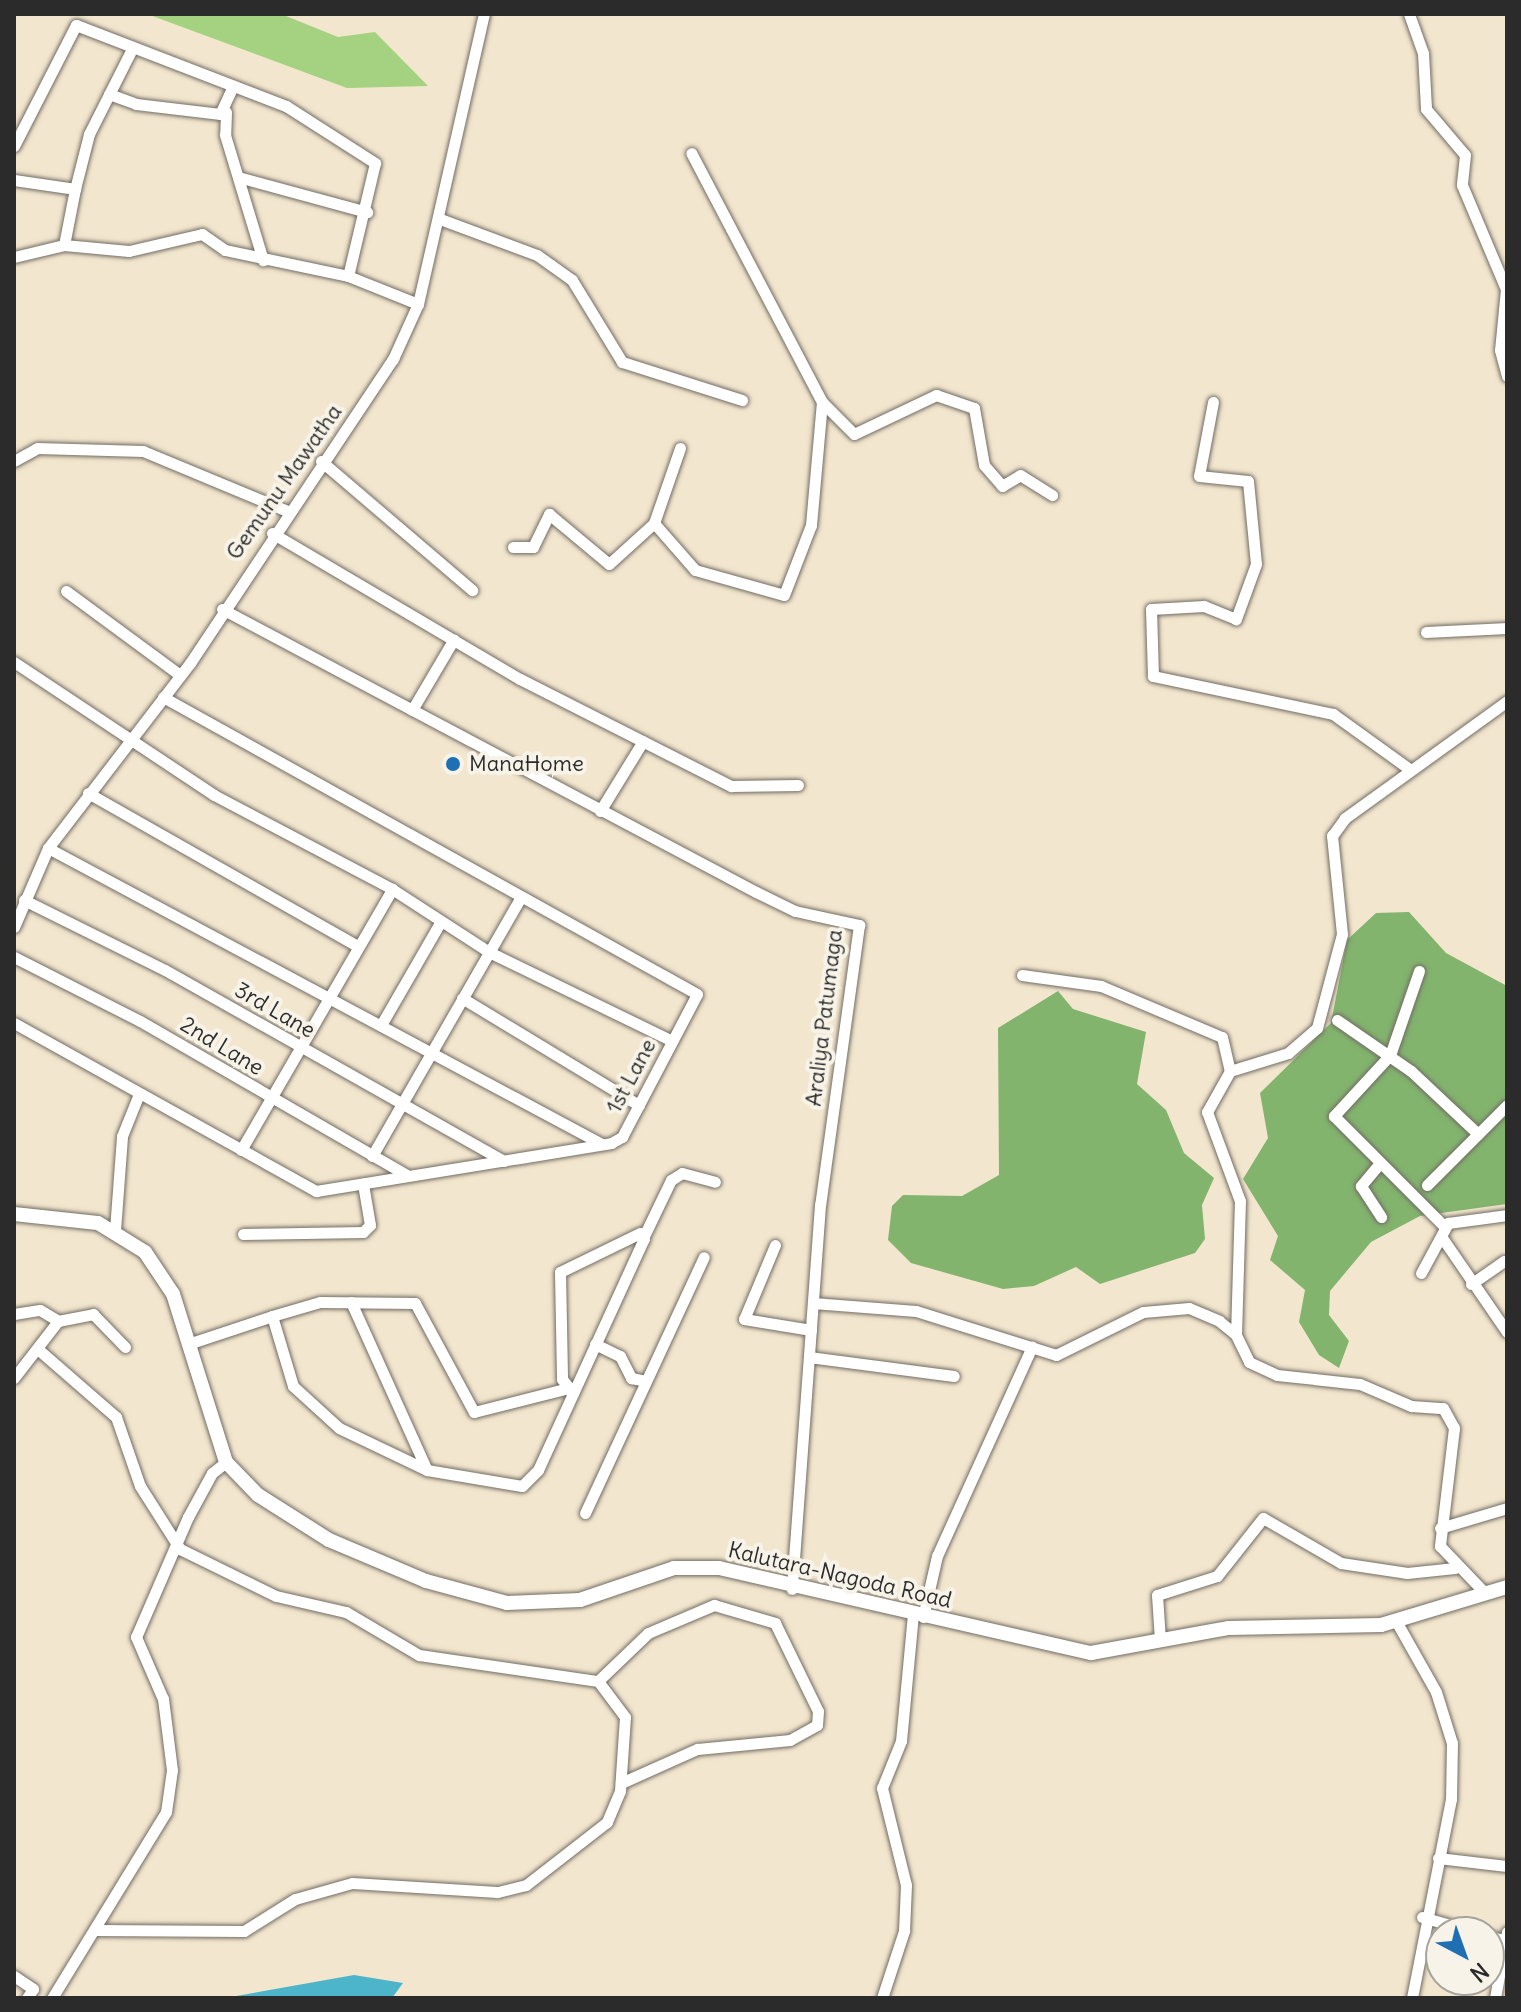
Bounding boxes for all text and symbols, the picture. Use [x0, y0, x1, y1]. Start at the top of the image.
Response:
street label: Gemunu Mawatha [221, 399, 347, 565]
place label: ManaHome [469, 751, 584, 777]
marker: ManaHome [444, 755, 462, 773]
street label: Araliya Patumaga [800, 928, 848, 1108]
street label: 3rd Lane [230, 976, 320, 1044]
street label: 2nd Lane [176, 1011, 268, 1081]
street label: 1st Lane [600, 1034, 662, 1118]
street label: Kalutara-Nagoda Road [726, 1536, 954, 1614]
north arrow [1425, 1916, 1505, 1996]
text: N [1465, 1957, 1494, 1988]

